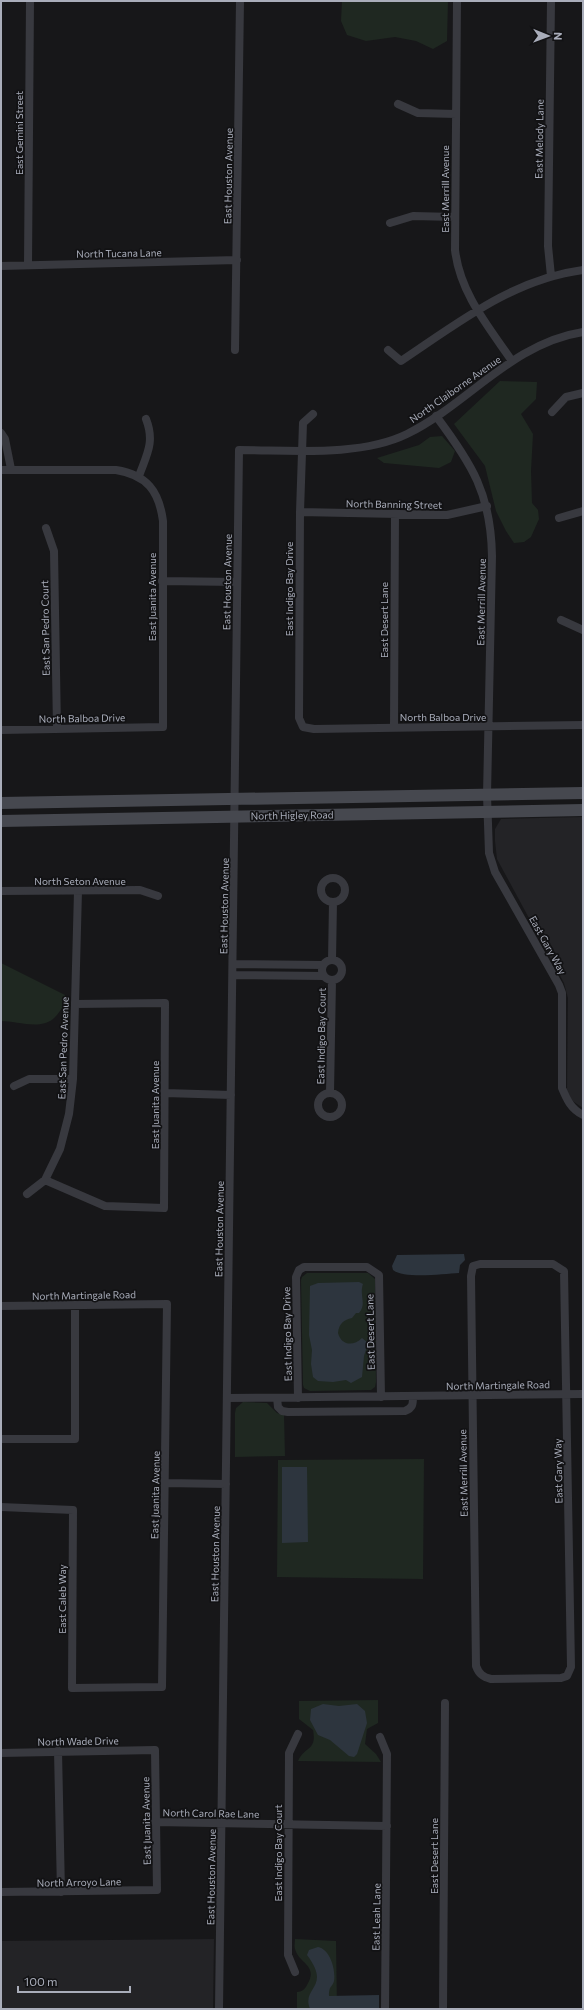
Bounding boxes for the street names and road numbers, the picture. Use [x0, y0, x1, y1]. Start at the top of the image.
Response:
street label: East Gemini Street [13, 91, 25, 175]
street label: East Melody Lane [532, 99, 546, 179]
street label: East Houston Avenue [221, 128, 235, 224]
street label: East Merrill Avenue [439, 145, 451, 233]
street label: North Tucana Lane [76, 246, 162, 260]
street label: North Claiborne Avenue [407, 353, 503, 425]
street label: North Banning Street [346, 497, 442, 511]
street label: East Houston Avenue [220, 534, 234, 630]
street label: East Indigo Bay Drive [283, 542, 295, 636]
street label: East Juanita Avenue [146, 553, 158, 641]
street label: East Merrill Avenue [474, 558, 488, 646]
street label: East San Pedro Court [38, 580, 52, 676]
street label: East Desert Lane [378, 582, 390, 658]
street label: North Balboa Drive [39, 711, 125, 725]
street label: North Balboa Drive [400, 711, 486, 723]
street label: North Higley Road [250, 808, 334, 822]
street label: East Houston Avenue [217, 858, 231, 954]
street label: North Seton Avenue [34, 875, 126, 887]
street label: East Gary Way [527, 914, 569, 976]
street label: East Indigo Bay Court [314, 987, 328, 1085]
street label: East San Pedro Avenue [55, 996, 71, 1100]
street label: East Juanita Avenue [149, 1061, 161, 1149]
street label: East Houston Avenue [212, 1181, 226, 1277]
street label: East Indigo Bay Drive [280, 1287, 294, 1381]
street label: North Martingale Road [32, 1288, 136, 1302]
street label: East Desert Lane [363, 1294, 377, 1370]
street label: North Martingale Road [446, 1378, 550, 1392]
street label: East Merrill Avenue [456, 1429, 470, 1517]
street label: East Gary Way [551, 1438, 565, 1504]
street label: East Juanita Avenue [148, 1451, 162, 1539]
street label: East Houston Avenue [208, 1506, 222, 1602]
street label: East Caleb Way [56, 1564, 68, 1634]
street label: North Wade Drive [37, 1734, 119, 1748]
street label: East Juanita Avenue [139, 1777, 153, 1865]
street label: East Indigo Bay Court [272, 1805, 284, 1901]
street label: North Carol Rae Lane [163, 1806, 259, 1820]
street label: East Desert Lane [428, 1818, 440, 1894]
street label: East Houston Avenue [204, 1829, 218, 1925]
street label: North Arroyo Lane [37, 1875, 121, 1889]
street label: East Leah Lane [369, 1883, 383, 1951]

